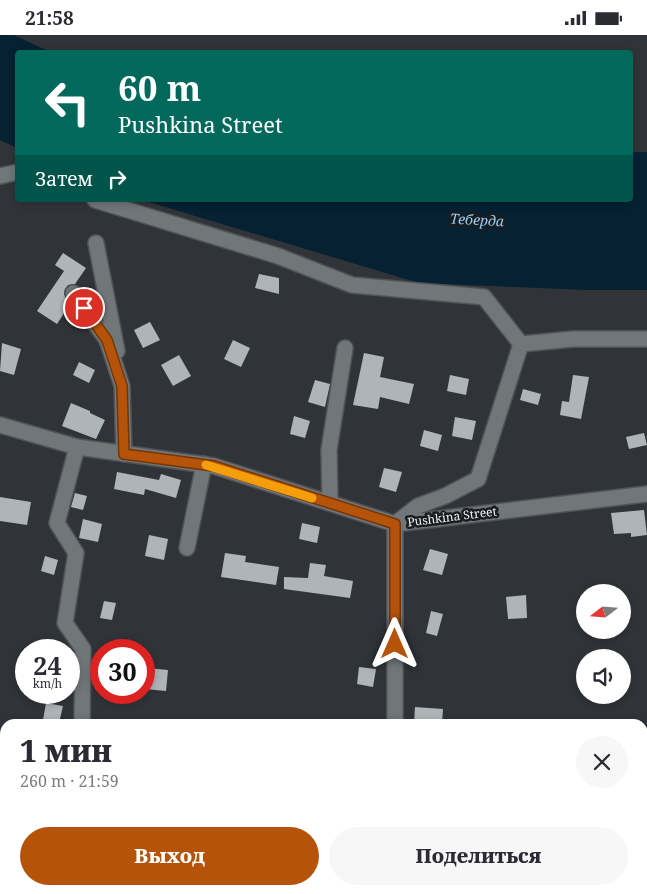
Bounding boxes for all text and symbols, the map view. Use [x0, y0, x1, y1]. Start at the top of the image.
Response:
text: 21:58 [25, 5, 74, 31]
text: 60 m [118, 64, 201, 111]
icon: left [35, 70, 100, 135]
text: Pushkina Street [118, 109, 283, 139]
icon: right [103, 165, 131, 193]
text: Затем [35, 166, 93, 192]
water label: Теберда [449, 209, 505, 230]
pin [63, 287, 105, 329]
icon: arrive [70, 294, 98, 322]
street label: Pushkina Street [406, 503, 498, 530]
north arrow [576, 584, 631, 639]
map controls [576, 584, 631, 704]
position arrow [368, 617, 420, 669]
speed limit sign: 30 [90, 639, 155, 704]
text: 24 [33, 648, 62, 682]
button: sound [576, 649, 631, 704]
text: km/h [33, 675, 62, 692]
text: 1 мин [20, 730, 112, 771]
button: close [576, 736, 628, 788]
text: 260 m · 21:59 [20, 770, 119, 792]
button: Выход [20, 827, 319, 885]
button: Поделиться [329, 827, 628, 885]

